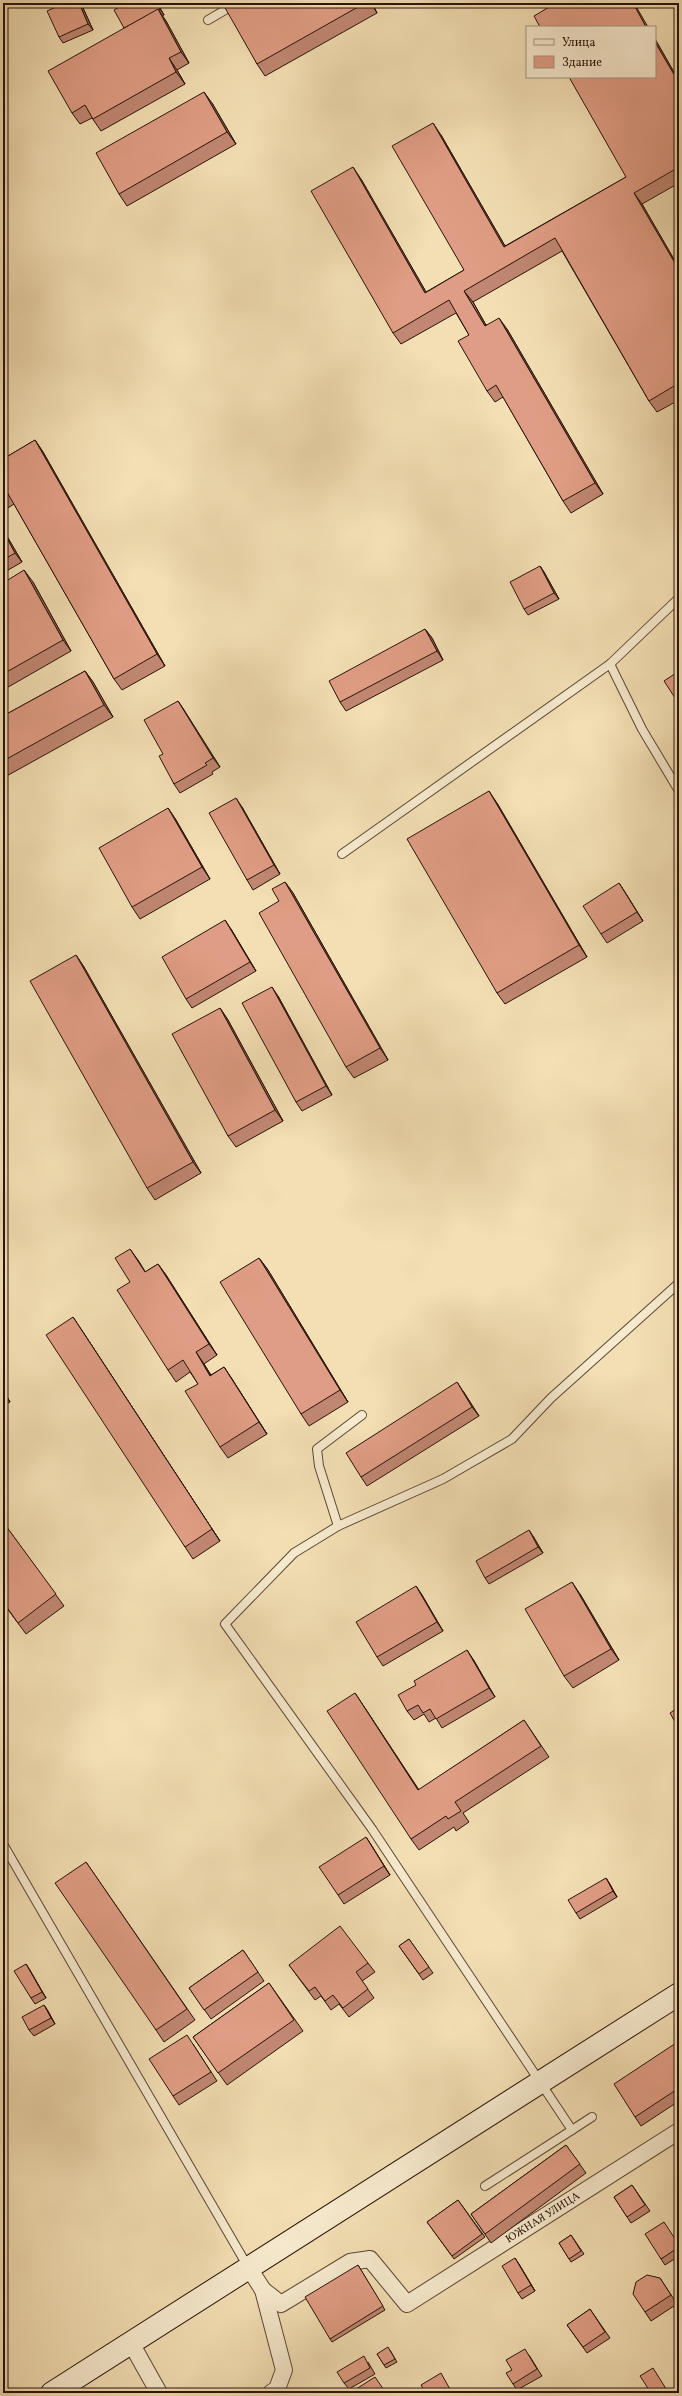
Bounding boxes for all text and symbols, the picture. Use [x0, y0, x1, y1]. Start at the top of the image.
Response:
legend [526, 26, 656, 78]
text: Улица [562, 35, 595, 51]
text: Здание [562, 55, 602, 71]
street label: ЮЖНАЯ УЛИЦА [503, 2188, 583, 2247]

